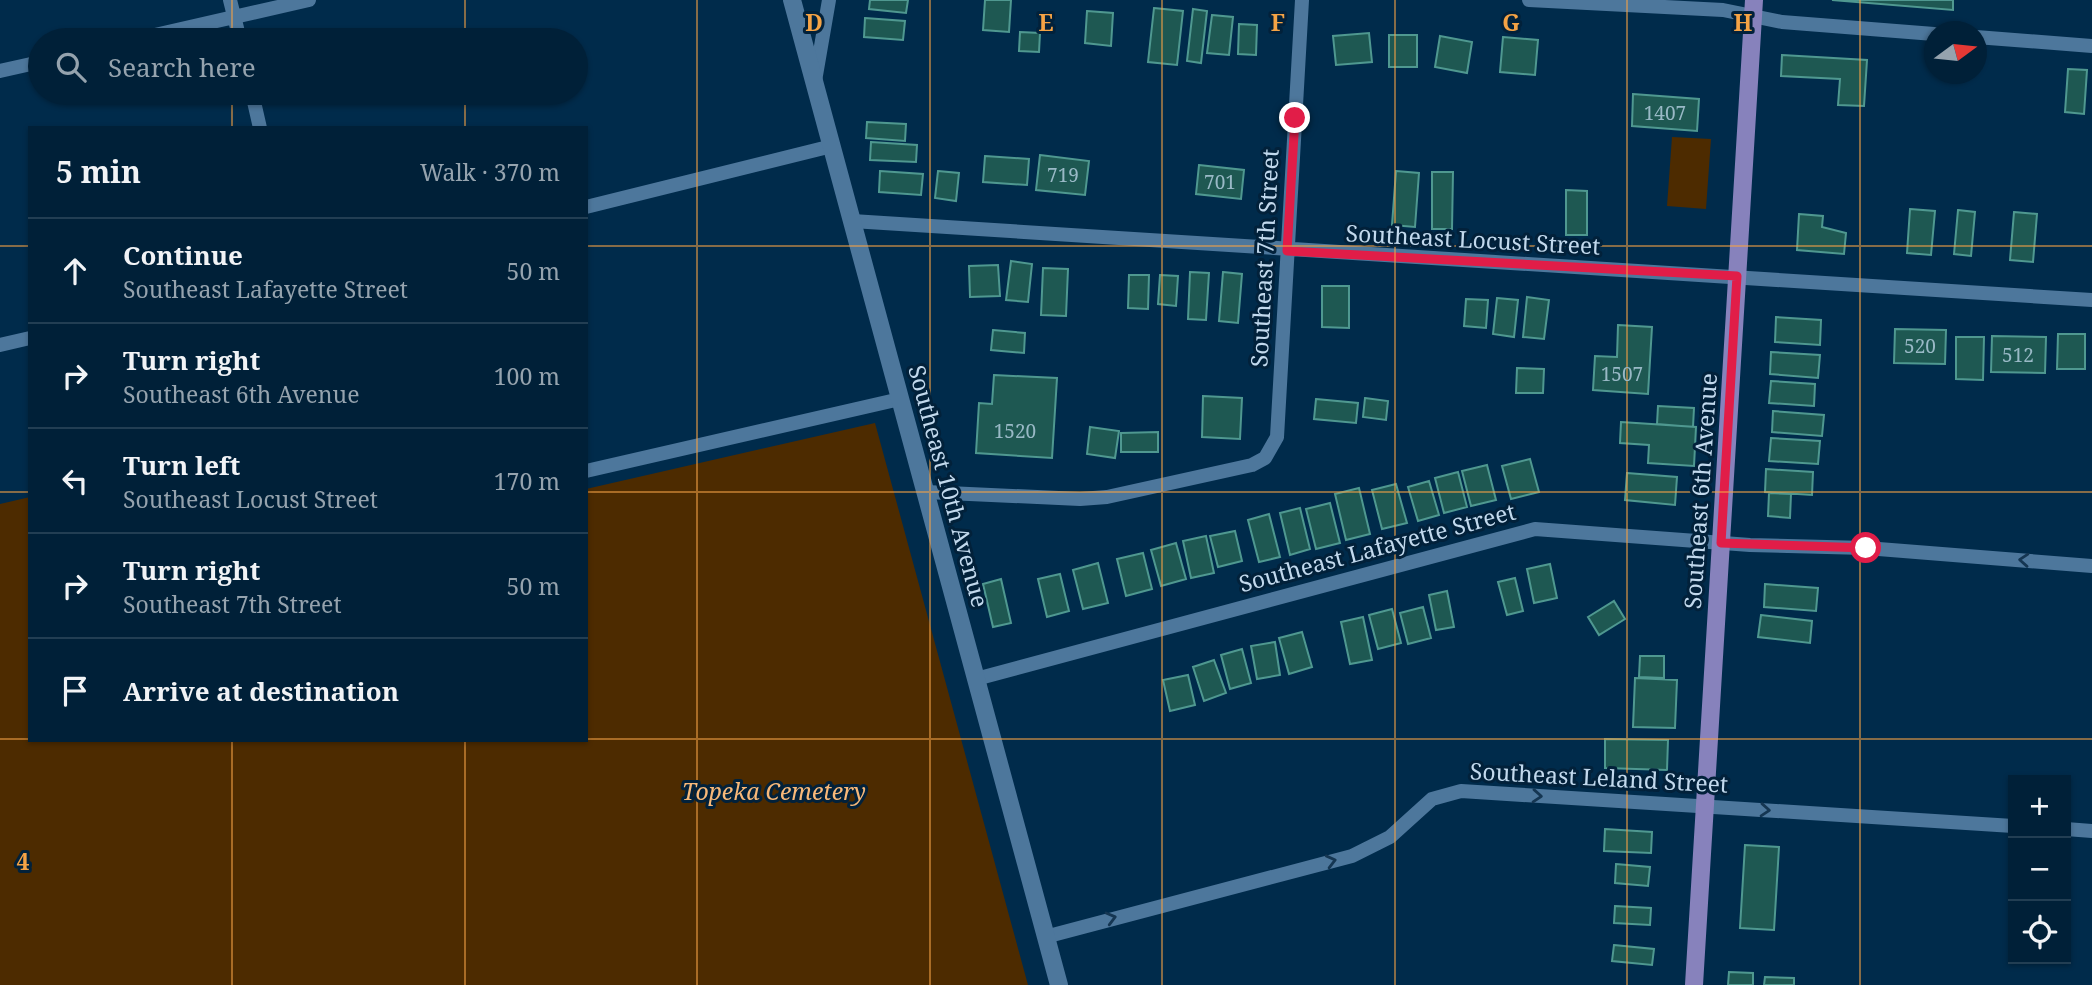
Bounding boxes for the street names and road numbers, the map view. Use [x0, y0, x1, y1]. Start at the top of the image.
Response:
street label: Southeast 7th Street [1242, 148, 1286, 368]
street label: Southeast Locust Street [1345, 216, 1601, 262]
street label: Southeast 10th Avenue [901, 361, 997, 611]
street label: Southeast 6th Avenue [1676, 372, 1724, 610]
street label: Southeast Lafayette Street [1235, 495, 1519, 599]
street label: Southeast Leland Street [1469, 754, 1729, 800]

